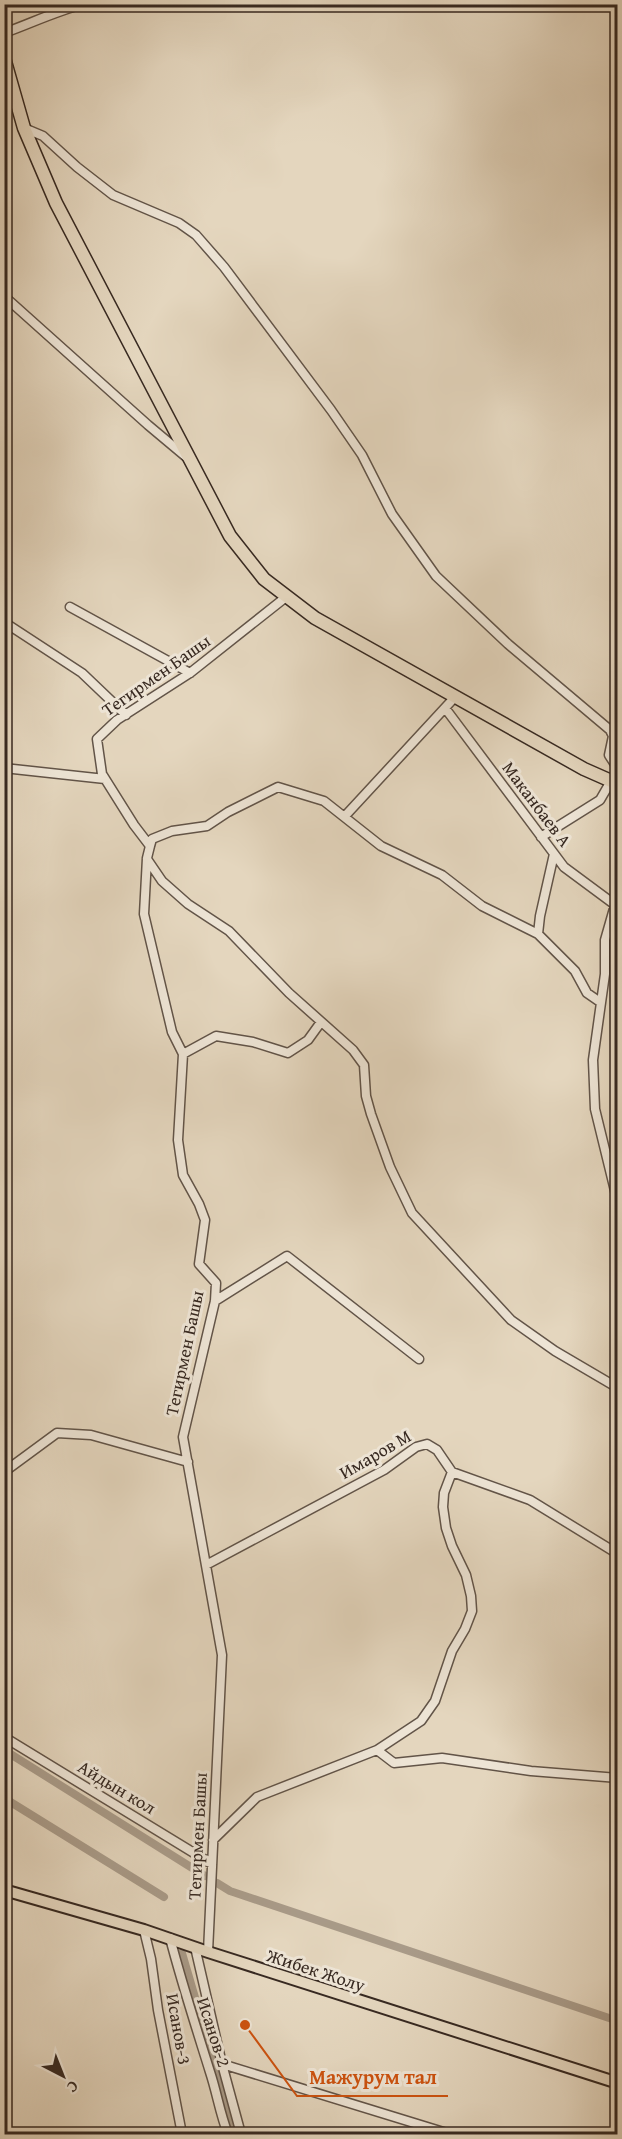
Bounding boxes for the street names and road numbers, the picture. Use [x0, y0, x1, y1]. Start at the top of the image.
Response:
street label: Тегирмен Башы [96, 627, 216, 723]
street label: Маканбаев А [496, 756, 578, 853]
street label: Тегирмен Башы [158, 1288, 211, 1418]
street label: Имаров М [334, 1422, 416, 1486]
street label: Айдын кол [73, 1753, 161, 1821]
street label: Тегирмен Башы [180, 1771, 214, 1900]
street label: Жибек Жолу [262, 1941, 369, 1999]
street label: Исанов-3 [159, 1991, 199, 2067]
street label: Исанов-2 [190, 1994, 238, 2070]

